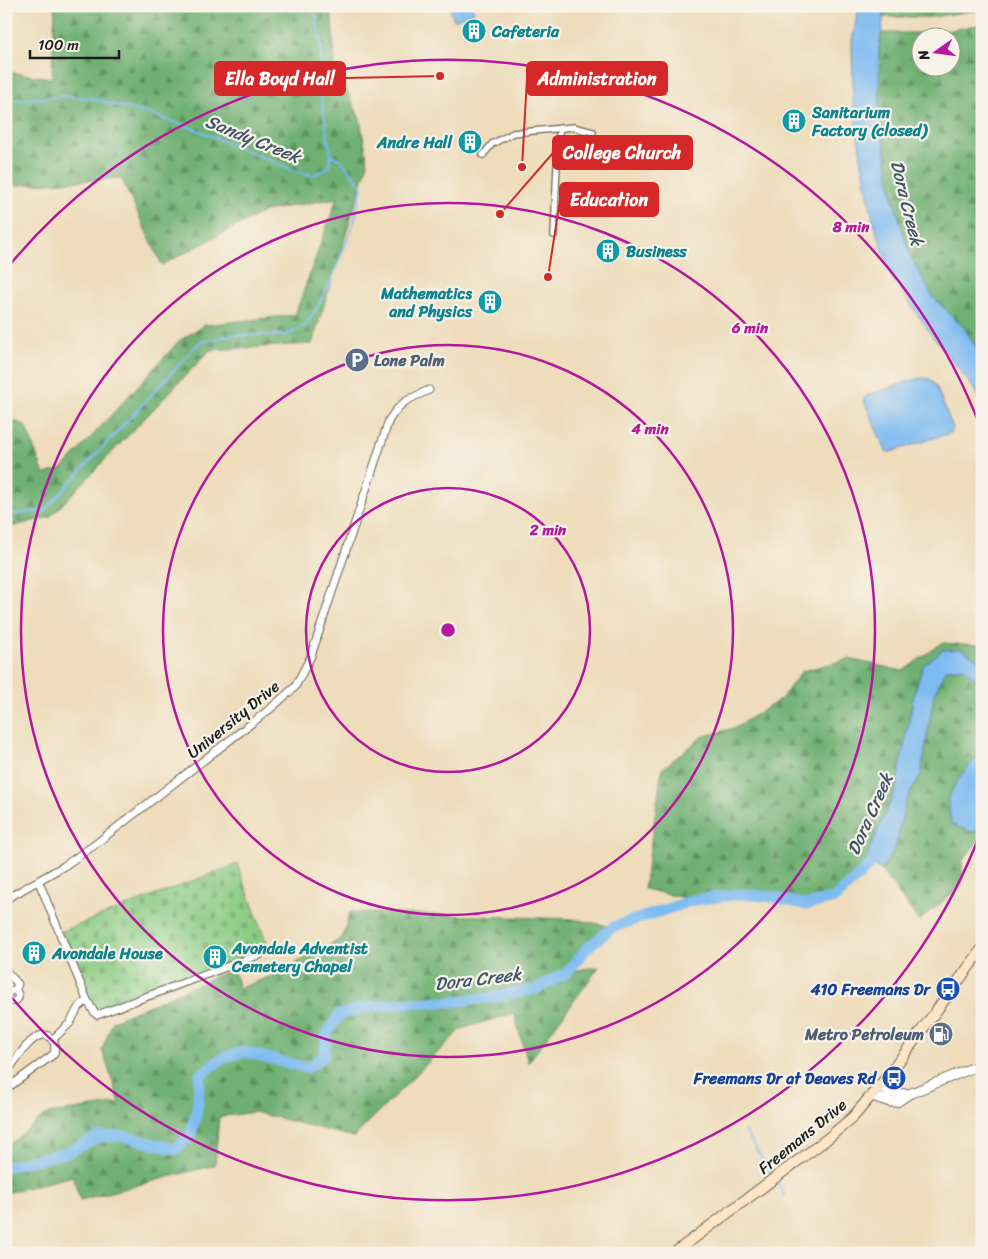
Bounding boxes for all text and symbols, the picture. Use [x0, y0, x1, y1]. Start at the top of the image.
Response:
place label: Cafeteria [491, 17, 560, 46]
building icon: Cafeteria [461, 18, 487, 44]
scale bar [30, 28, 119, 60]
north arrow [910, 28, 960, 78]
text: 100 m [38, 32, 79, 58]
text: N [910, 47, 937, 64]
callout: Ella Boyd Hall [215, 62, 345, 95]
callout: Administration [527, 62, 667, 95]
text: Ella Boyd Hall [225, 63, 336, 95]
text: Administration [536, 63, 657, 95]
place label: Sanitarium Factory (closed) [811, 98, 928, 145]
water label: Sandy Creek [201, 105, 308, 173]
building icon: Sanitarium Factory (closed) [781, 108, 807, 134]
place label: Andre Hall [376, 128, 453, 157]
building icon: Andre Hall [457, 129, 483, 155]
callout: College Church [553, 136, 692, 169]
text: College Church [562, 137, 682, 169]
water label: Dora Creek [881, 157, 933, 251]
callout: Education [560, 183, 658, 216]
text: Education [570, 184, 648, 216]
text: 8 min [832, 214, 870, 240]
place label: Business [626, 237, 687, 266]
building icon: Business [595, 238, 621, 264]
place label: Mathematics and Physics [380, 279, 473, 326]
building icon: Mathematics and Physics [477, 289, 503, 315]
text: 6 min [731, 315, 769, 341]
place label: Lone Palm [374, 346, 445, 375]
parking icon: Lone Palm [344, 347, 370, 373]
text: 4 min [630, 416, 669, 442]
text: 2 min [529, 517, 567, 543]
centre of rings [439, 621, 457, 639]
street label: University Drive [180, 673, 286, 766]
water label: Dora Creek [838, 766, 903, 860]
place label: Avondale Adventist Cemetery Chapel [231, 934, 368, 981]
place label: Avondale House [51, 939, 163, 968]
building icon: Avondale House [21, 940, 47, 966]
building icon: Avondale Adventist Cemetery Chapel [202, 944, 228, 970]
water label: Dora Creek [433, 958, 525, 1000]
place label: 410 Freemans Dr [809, 975, 931, 1004]
bus stop icon: 410 Freemans Dr [935, 976, 961, 1002]
place label: Metro Petroleum [804, 1020, 924, 1049]
fuel station icon: Metro Petroleum [928, 1021, 954, 1047]
place label: Freemans Dr at Deaves Rd [693, 1064, 878, 1093]
bus stop icon: Freemans Dr at Deaves Rd [881, 1065, 907, 1091]
street label: Freemans Drive [751, 1091, 854, 1182]

